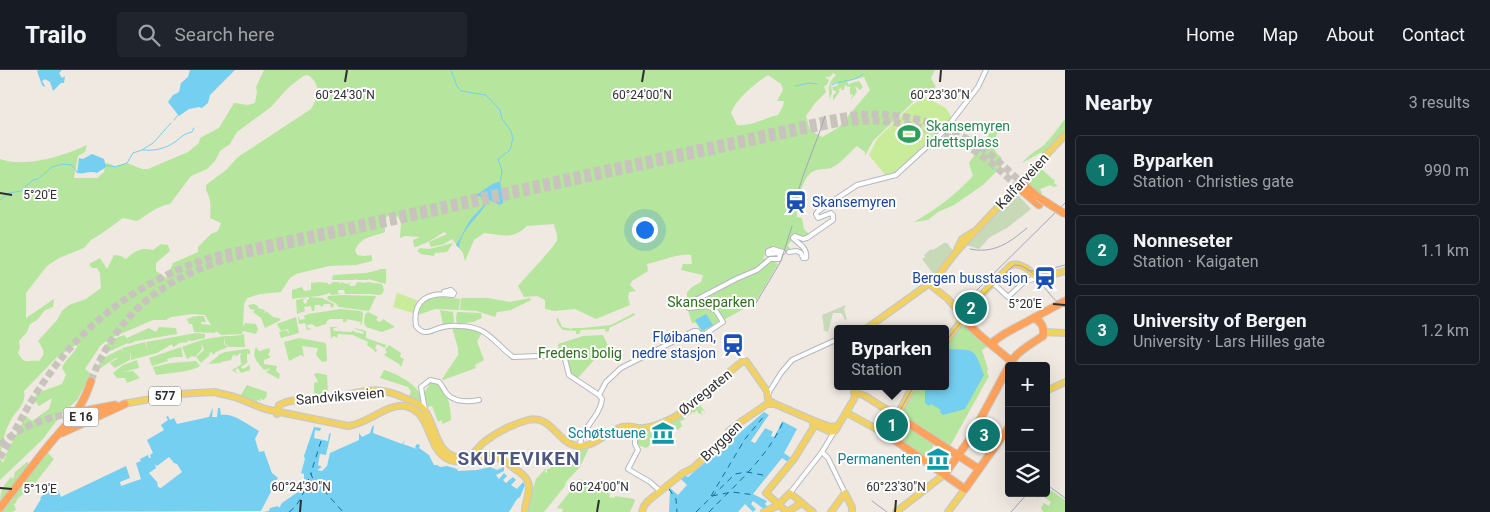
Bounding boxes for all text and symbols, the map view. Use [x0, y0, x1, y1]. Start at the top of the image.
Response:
search box [117, 12, 467, 57]
text: Trailo [25, 21, 87, 49]
icon: search [135, 21, 163, 49]
text: Search here [175, 23, 275, 46]
text: Home [1186, 24, 1235, 45]
text: Map [1263, 24, 1298, 45]
text: About [1326, 24, 1374, 45]
text: Contact [1402, 24, 1465, 45]
text: 60°24'30"N [315, 88, 375, 102]
text: 60°24'00"N [612, 88, 672, 102]
text: 60°23'30"N [910, 88, 970, 102]
text: Nearby [1085, 91, 1152, 115]
text: 3 results [1409, 93, 1470, 112]
place label: Skansemyren idrettsplass [926, 118, 1010, 150]
sports icon: Skansemyren idrettsplass [896, 121, 922, 147]
text: Byparken [1133, 149, 1213, 172]
street label: Kalfarveien [992, 150, 1052, 212]
text: 1 [1097, 161, 1107, 180]
text: 990 m [1424, 161, 1469, 180]
text: Station · Christies gate [1133, 172, 1294, 191]
text: 5°20'E [23, 188, 57, 202]
station icon: Skansemyren [783, 189, 809, 215]
place label: Skansemyren [812, 194, 896, 210]
your location [632, 217, 658, 243]
text: Nonneseter [1133, 229, 1232, 252]
text: 2 [1097, 241, 1107, 260]
text: 1.1 km [1421, 241, 1469, 260]
text: Station · Kaigaten [1133, 252, 1259, 271]
station icon: Bergen busstasjon [1032, 265, 1058, 291]
place label: Bergen busstasjon [912, 270, 1028, 286]
pin: 2 [955, 289, 987, 327]
park label: Skanseparken [667, 294, 755, 310]
text: 5°20'E [1008, 297, 1042, 311]
text: University of Bergen [1133, 309, 1307, 332]
text: 3 [1097, 321, 1107, 340]
text: 1.2 km [1421, 321, 1469, 340]
popup [834, 325, 949, 390]
place label: Fløibanen, nedre stasjon [632, 329, 716, 361]
station icon: Fløibanen, nedre stasjon [720, 332, 746, 358]
text: University · Lars Hilles gate [1133, 332, 1325, 351]
text: Byparken [851, 337, 932, 360]
park label: Fredens bolig [538, 345, 622, 361]
text: Station [851, 360, 902, 379]
map controls [1005, 362, 1050, 497]
button: + [1005, 362, 1050, 407]
street label: Øvregaten [675, 366, 735, 418]
street label: Sandviksveien [295, 384, 385, 408]
road number: 577 [149, 386, 181, 406]
pin: 1 [876, 406, 908, 444]
button: − [1005, 407, 1050, 452]
road number: E 16 [64, 408, 98, 427]
pin: 3 [968, 416, 1000, 454]
street label: Bryggen [697, 418, 745, 464]
museum icon: Schøtstuene [650, 420, 676, 446]
place label: Schøtstuene [568, 425, 646, 441]
museum icon: Permanenten [925, 446, 951, 472]
district label: SKUTEVIKEN [458, 447, 580, 470]
place label: Permanenten [838, 451, 921, 467]
button: layers [1005, 452, 1050, 497]
text: 60°24'30"N [271, 480, 331, 494]
text: 60°24'00"N [569, 480, 629, 494]
text: 60°23'30"N [866, 480, 926, 494]
text: 5°19'E [23, 482, 57, 496]

